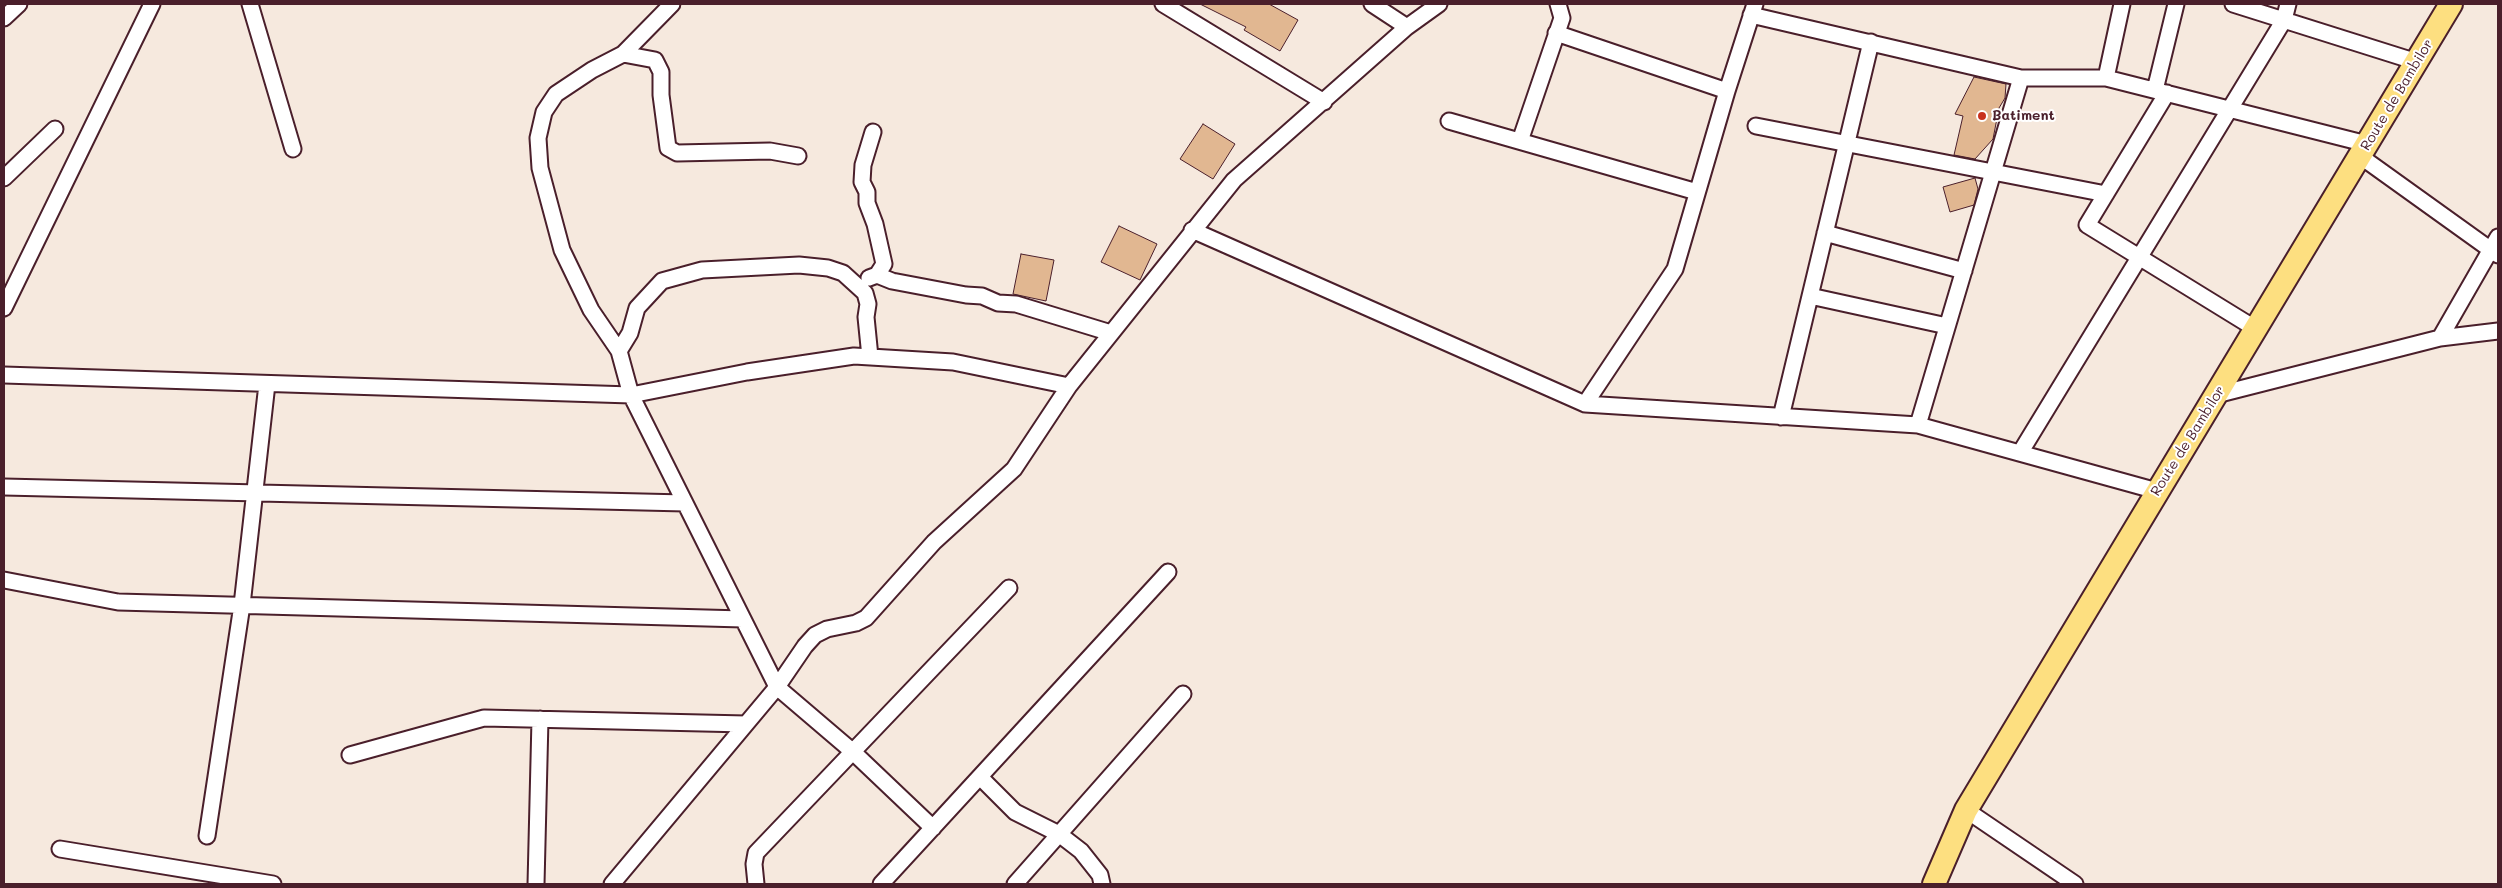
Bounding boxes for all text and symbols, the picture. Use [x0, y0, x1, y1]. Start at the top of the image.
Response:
street label: Route de Bambilor [2357, 36, 2437, 154]
place label: Batiment [1992, 108, 2055, 124]
marker: Batiment [1976, 110, 1988, 122]
street label: Route de Bambilor [2147, 383, 2229, 499]

